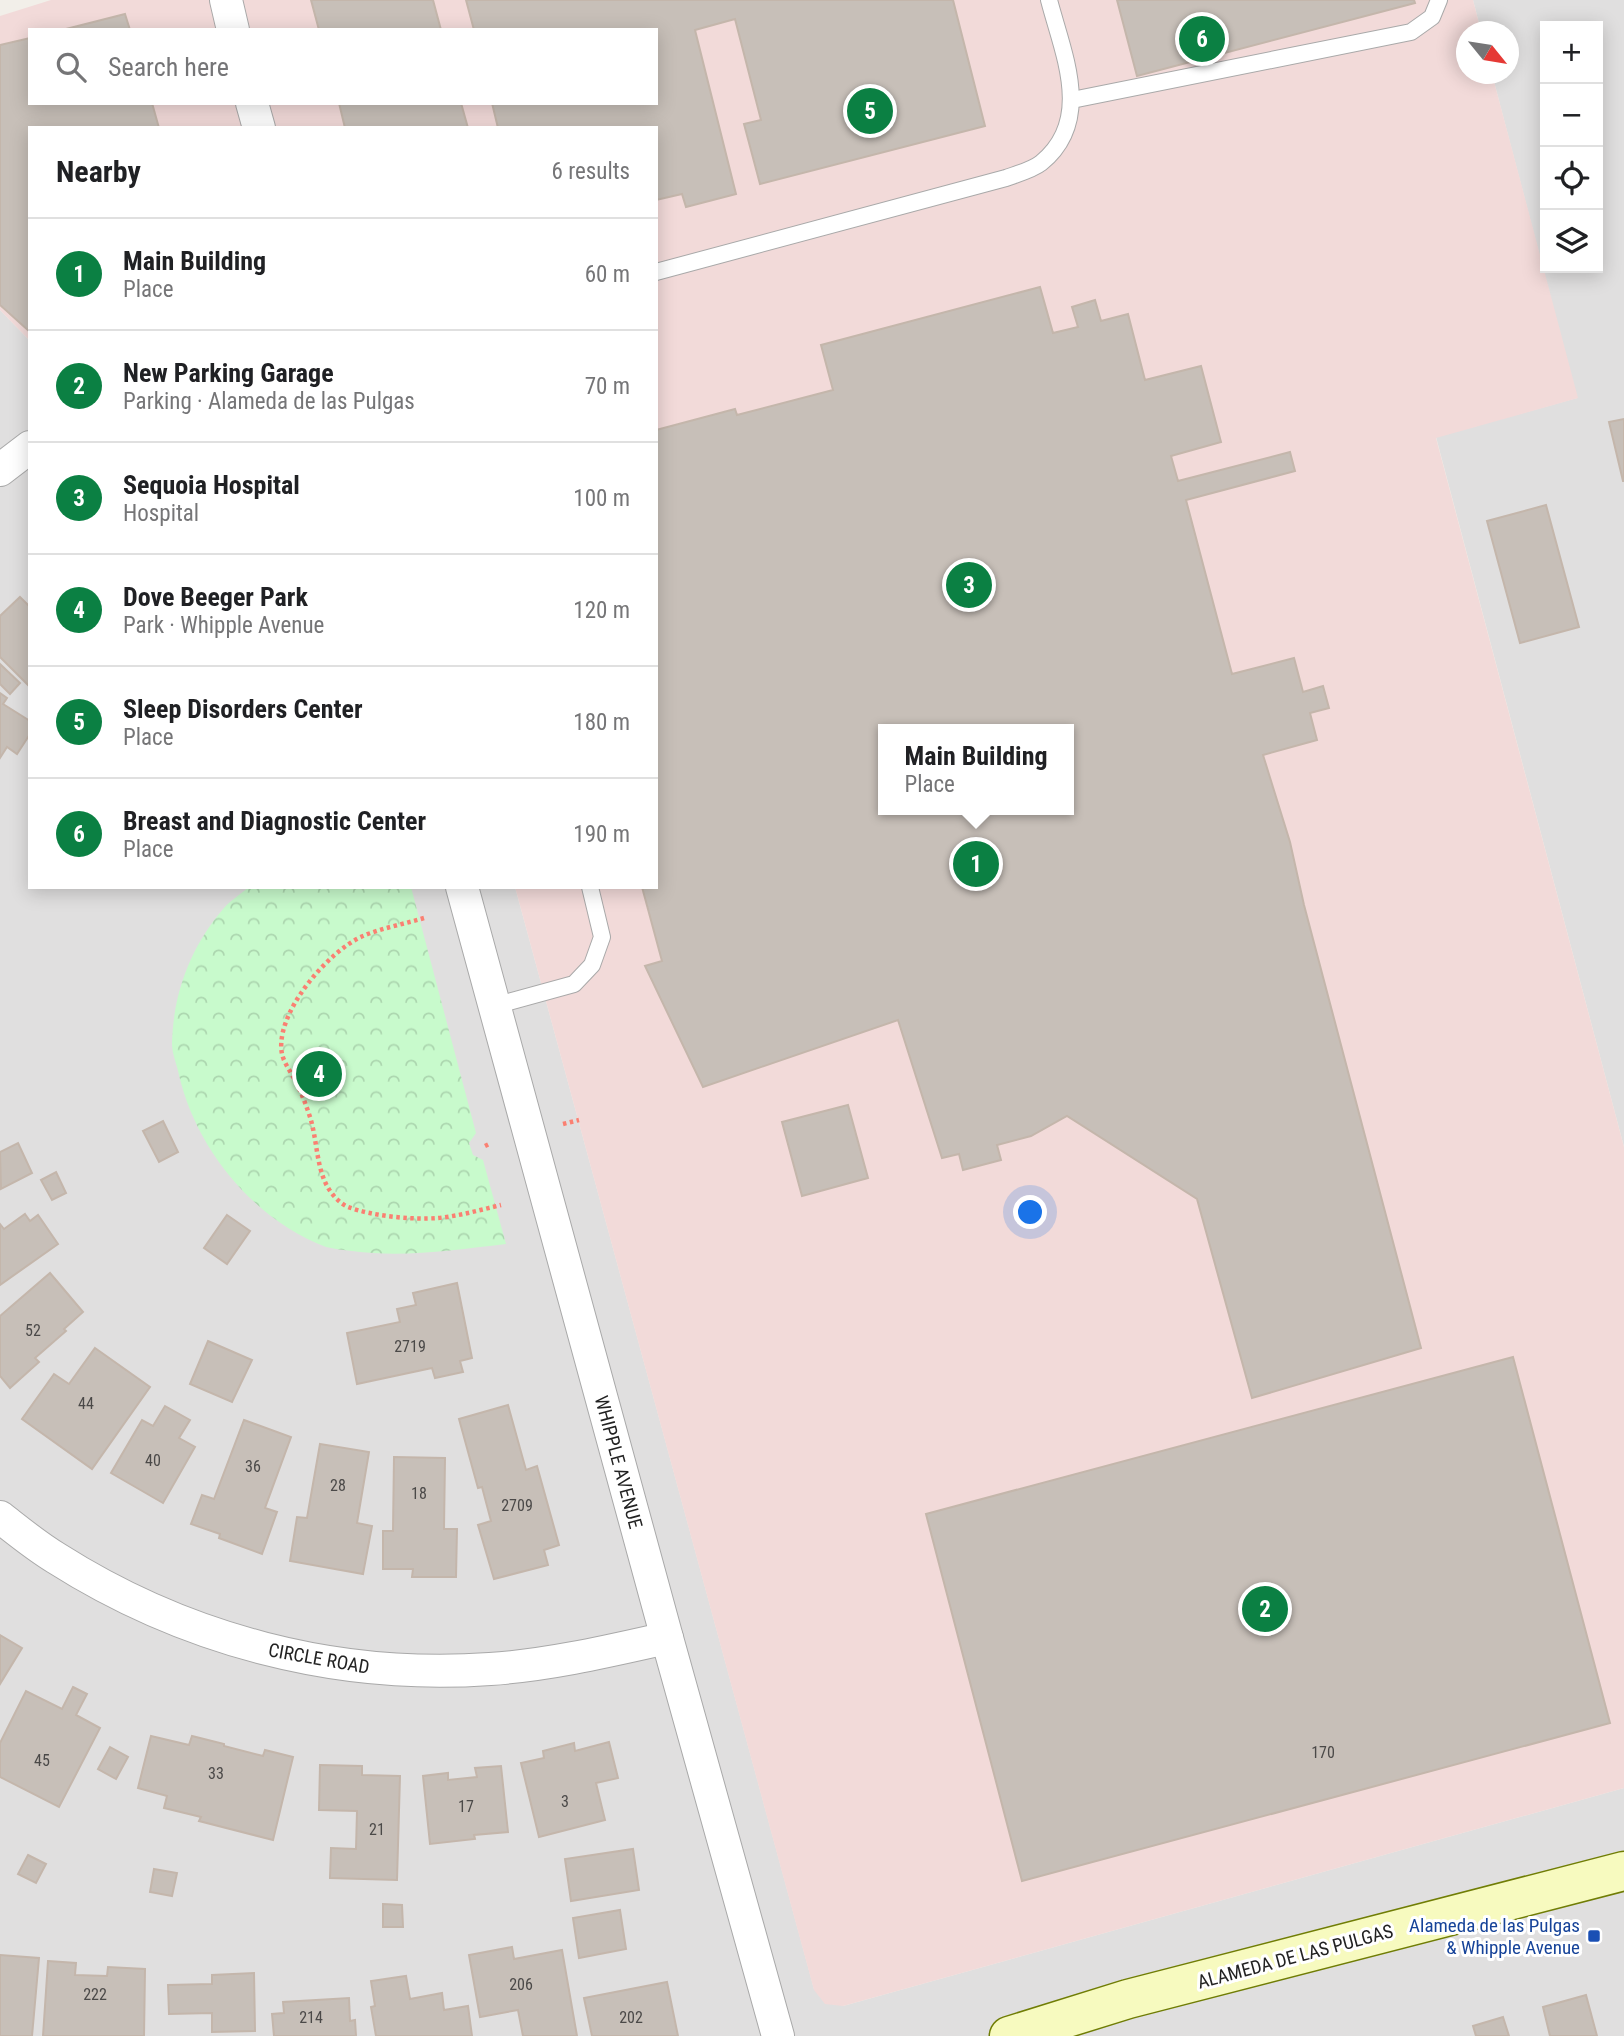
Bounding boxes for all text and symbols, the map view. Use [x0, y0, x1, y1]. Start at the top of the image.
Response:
pin: 6 [1179, 13, 1225, 65]
north arrow [1456, 21, 1519, 84]
map controls [1540, 21, 1603, 273]
button: + [1540, 21, 1603, 84]
search box [28, 28, 658, 105]
icon: search [52, 48, 90, 86]
text: Search here [108, 52, 229, 82]
button: − [1540, 84, 1603, 147]
pin: 5 [847, 85, 893, 137]
button: locate [1540, 147, 1603, 210]
text: Nearby [56, 154, 141, 189]
text: 6 results [552, 158, 630, 185]
button: layers [1540, 210, 1603, 273]
text: Main Building [123, 246, 266, 276]
text: 1 [73, 261, 85, 288]
text: 60 m [585, 261, 630, 288]
text: Place [123, 276, 173, 303]
text: New Parking Garage [123, 358, 334, 388]
text: 2 [73, 373, 85, 400]
text: 70 m [585, 373, 630, 400]
text: Parking · Alameda de las Pulgas [123, 388, 415, 415]
text: Sequoia Hospital [123, 470, 300, 500]
text: 3 [73, 485, 85, 512]
text: 100 m [573, 485, 630, 512]
text: Hospital [123, 500, 199, 527]
pin: 3 [946, 559, 992, 611]
text: Dove Beeger Park [123, 582, 308, 612]
text: 4 [73, 597, 85, 624]
text: 120 m [573, 597, 630, 624]
text: Park · Whipple Avenue [123, 612, 324, 639]
text: Sleep Disorders Center [123, 694, 362, 724]
text: 5 [73, 709, 85, 736]
text: 180 m [573, 709, 630, 736]
text: Place [123, 724, 173, 751]
popup [878, 724, 1074, 815]
text: Main Building [904, 741, 1048, 771]
text: Place [904, 771, 955, 798]
text: Breast and Diagnostic Center [123, 806, 426, 836]
text: 6 [73, 821, 85, 848]
text: 190 m [573, 821, 630, 848]
text: Place [123, 836, 173, 863]
pin: 1 [953, 838, 999, 890]
pin: 4 [296, 1048, 342, 1100]
your location [1013, 1195, 1047, 1229]
house number: 52 [25, 1321, 41, 1340]
house number: 2719 [394, 1337, 426, 1356]
street label: WHIPPLE AVENUE [590, 1393, 647, 1531]
house number: 44 [78, 1394, 94, 1413]
house number: 40 [145, 1451, 161, 1470]
house number: 36 [245, 1457, 261, 1476]
house number: 28 [330, 1476, 346, 1495]
house number: 18 [411, 1484, 427, 1503]
house number: 2709 [501, 1496, 533, 1515]
pin: 2 [1242, 1583, 1288, 1635]
street label: CIRCLE ROAD [267, 1638, 371, 1679]
house number: 170 [1311, 1743, 1335, 1762]
house number: 45 [34, 1751, 50, 1770]
house number: 33 [208, 1764, 224, 1783]
house number: 3 [561, 1792, 569, 1811]
house number: 17 [458, 1797, 474, 1816]
house number: 21 [369, 1820, 385, 1839]
place label: Alameda de las Pulgas & Whipple Avenue [1409, 1914, 1580, 1959]
street label: ALAMEDA DE LAS PULGAS [1195, 1919, 1396, 1994]
marker: Alameda de las Pulgas & Whipple Avenue [1586, 1928, 1602, 1944]
house number: 206 [509, 1975, 533, 1994]
house number: 222 [83, 1985, 107, 2004]
house number: 214 [299, 2008, 323, 2027]
house number: 202 [619, 2008, 643, 2027]

